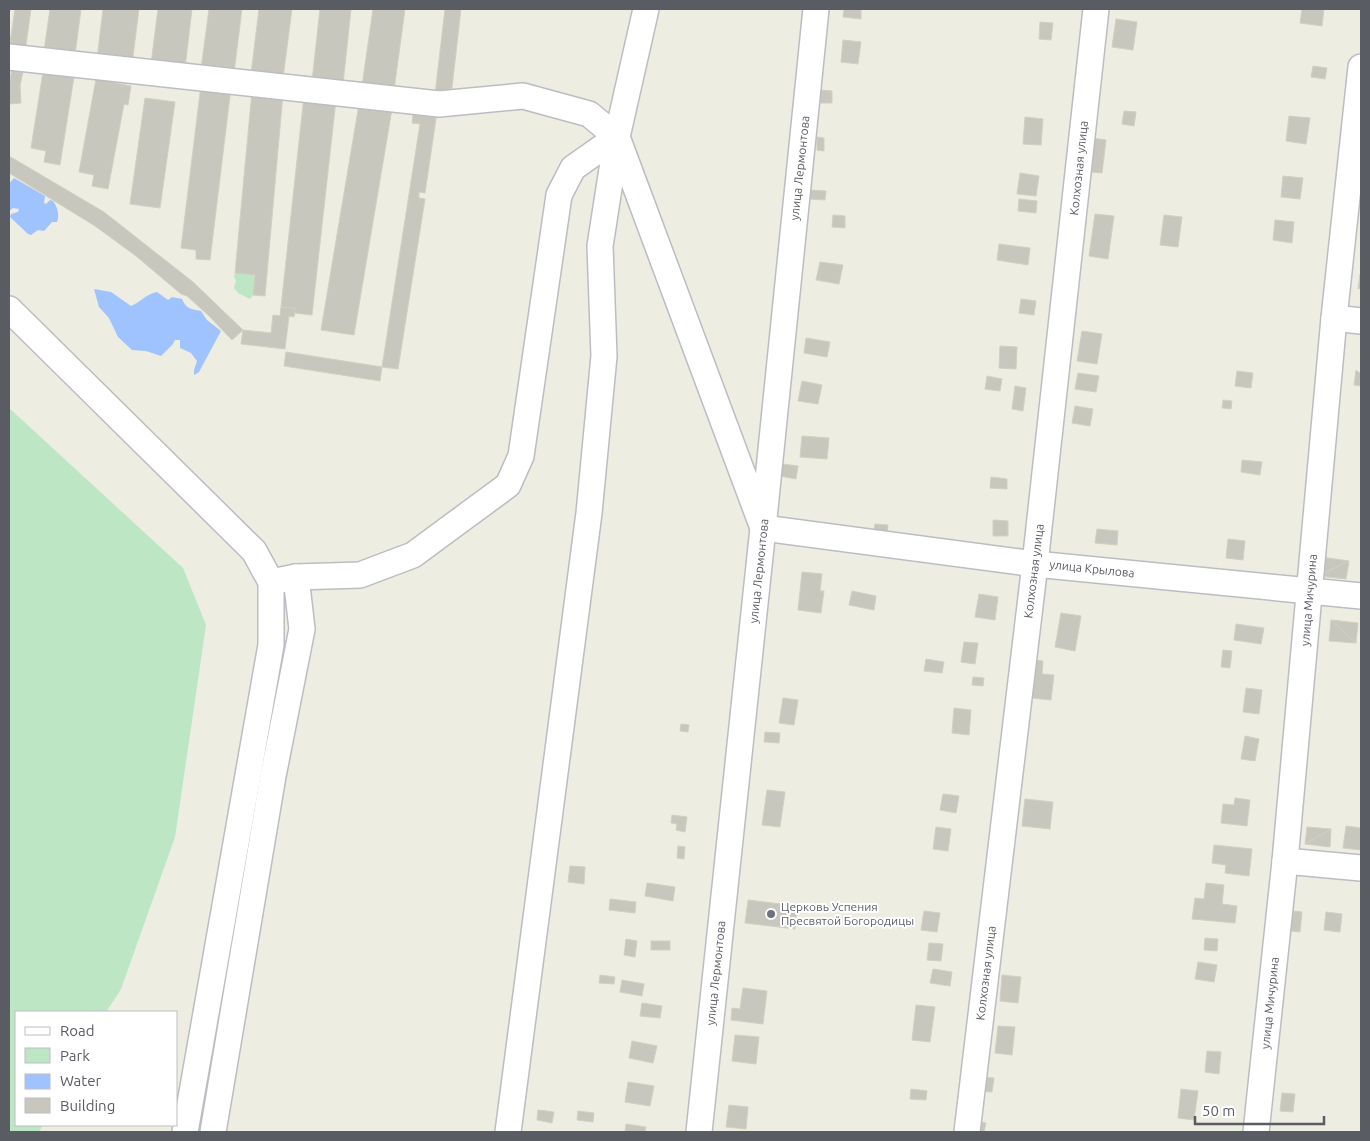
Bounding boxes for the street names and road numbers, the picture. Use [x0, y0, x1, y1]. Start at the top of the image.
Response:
street label: улица Лермонтова [788, 115, 811, 221]
street label: Колхозная улица [1067, 120, 1090, 216]
street label: улица Лермонтова [747, 518, 770, 624]
street label: Колхозная улица [1021, 523, 1046, 619]
street label: улица Мичурина [1298, 553, 1319, 647]
street label: улица Крылова [1049, 558, 1135, 579]
street label: улица Лермонтова [704, 920, 727, 1026]
street label: Колхозная улица [973, 925, 998, 1021]
street label: улица Мичурина [1258, 956, 1281, 1050]

